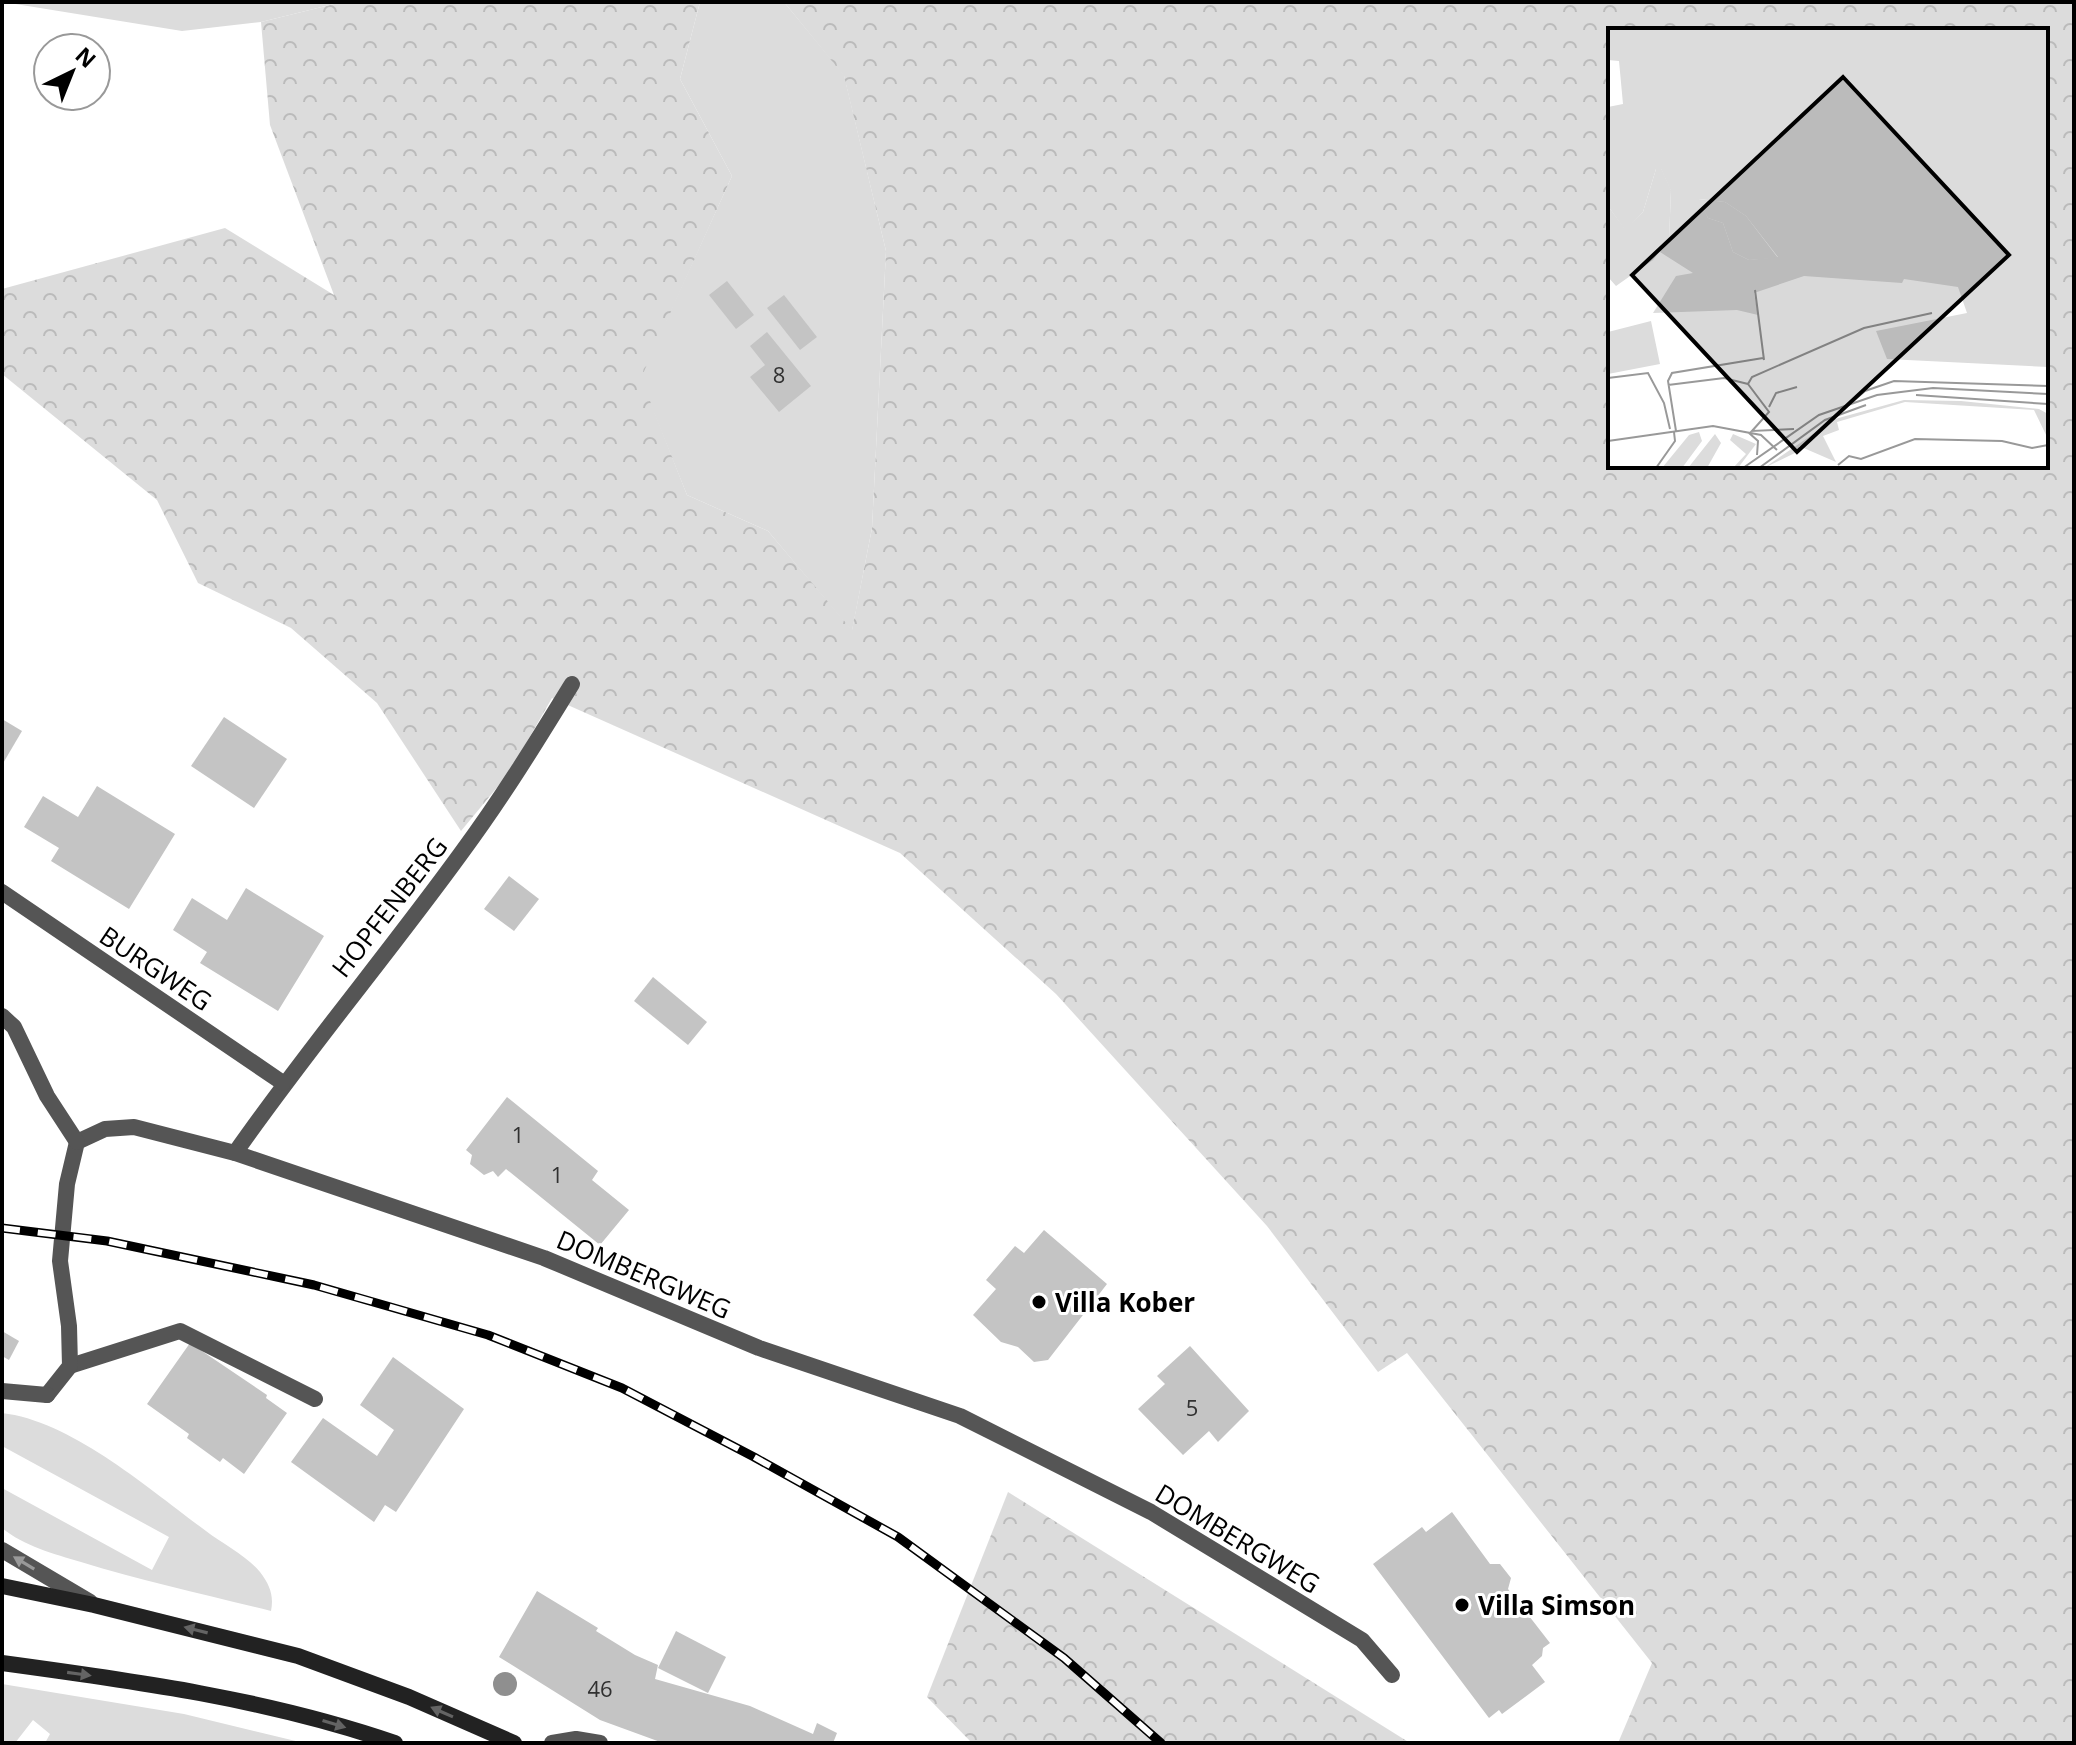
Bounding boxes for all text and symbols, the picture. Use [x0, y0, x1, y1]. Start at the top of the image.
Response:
inset map [1608, 28, 2048, 468]
north arrow [32, 32, 112, 112]
text: N [70, 40, 103, 74]
house number: 8 [773, 359, 785, 389]
street label: HOPFENBERG [323, 829, 455, 985]
street label: BURGWEG [93, 917, 219, 1019]
house number: 1 [512, 1119, 524, 1149]
house number: 1 [551, 1159, 563, 1189]
street label: DOMBERGWEG [551, 1221, 737, 1327]
place label: Villa Kober [1055, 1284, 1195, 1320]
marker: Villa Kober [1030, 1293, 1048, 1311]
house number: 5 [1186, 1392, 1198, 1422]
street label: DOMBERGWEG [1149, 1475, 1327, 1601]
one-way arrow [13, 1556, 35, 1570]
place label: Villa Simson [1478, 1587, 1635, 1623]
marker: Villa Simson [1453, 1596, 1471, 1614]
one-way arrow [183, 1624, 208, 1636]
one-way arrow [67, 1668, 92, 1681]
house number: 46 [587, 1673, 613, 1703]
one-way arrow [431, 1705, 454, 1718]
one-way arrow [322, 1718, 346, 1731]

